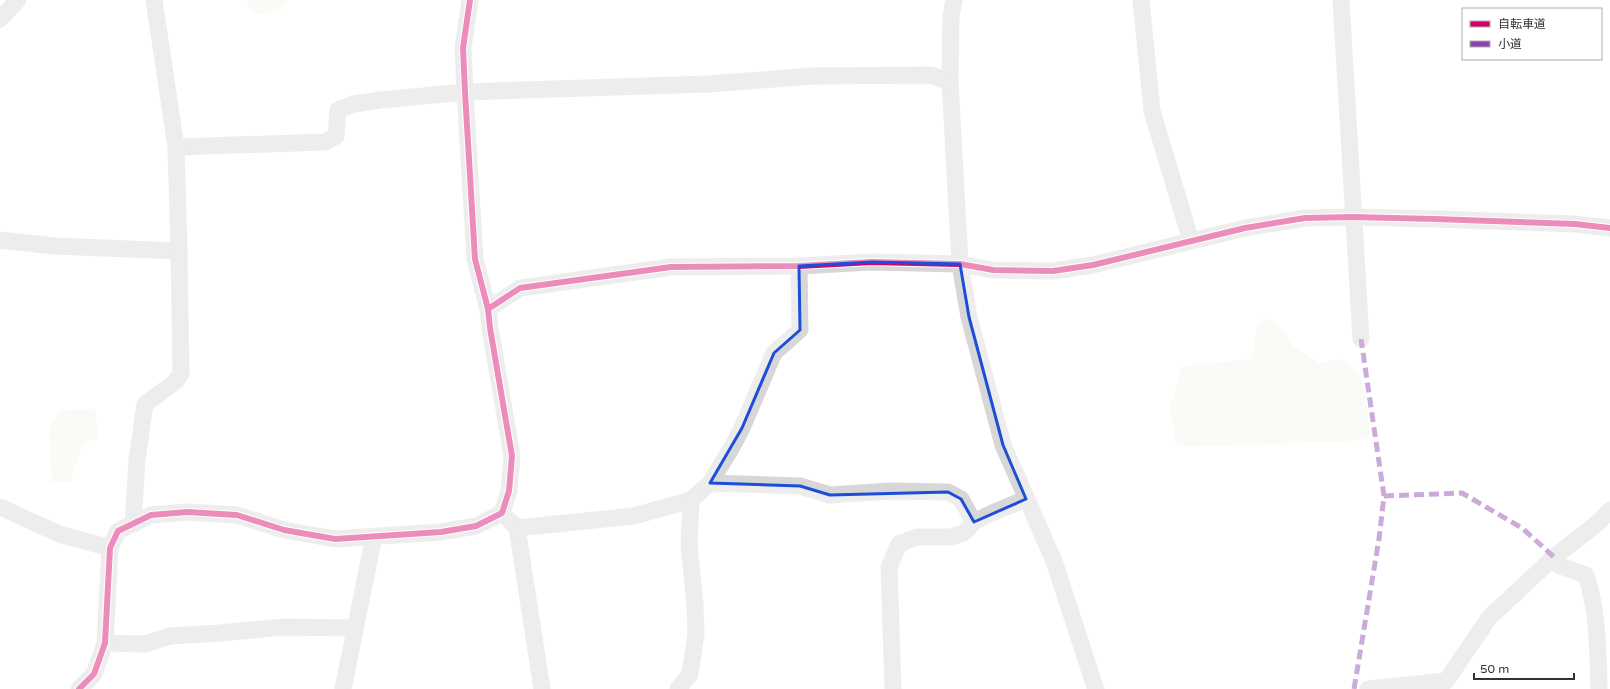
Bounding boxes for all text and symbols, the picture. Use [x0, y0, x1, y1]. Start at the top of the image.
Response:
legend [1462, 8, 1602, 60]
text: 自転車道 [1498, 17, 1546, 31]
text: 小道 [1498, 37, 1522, 51]
scale bar [1474, 655, 1574, 681]
text: 50 m [1480, 662, 1509, 676]

